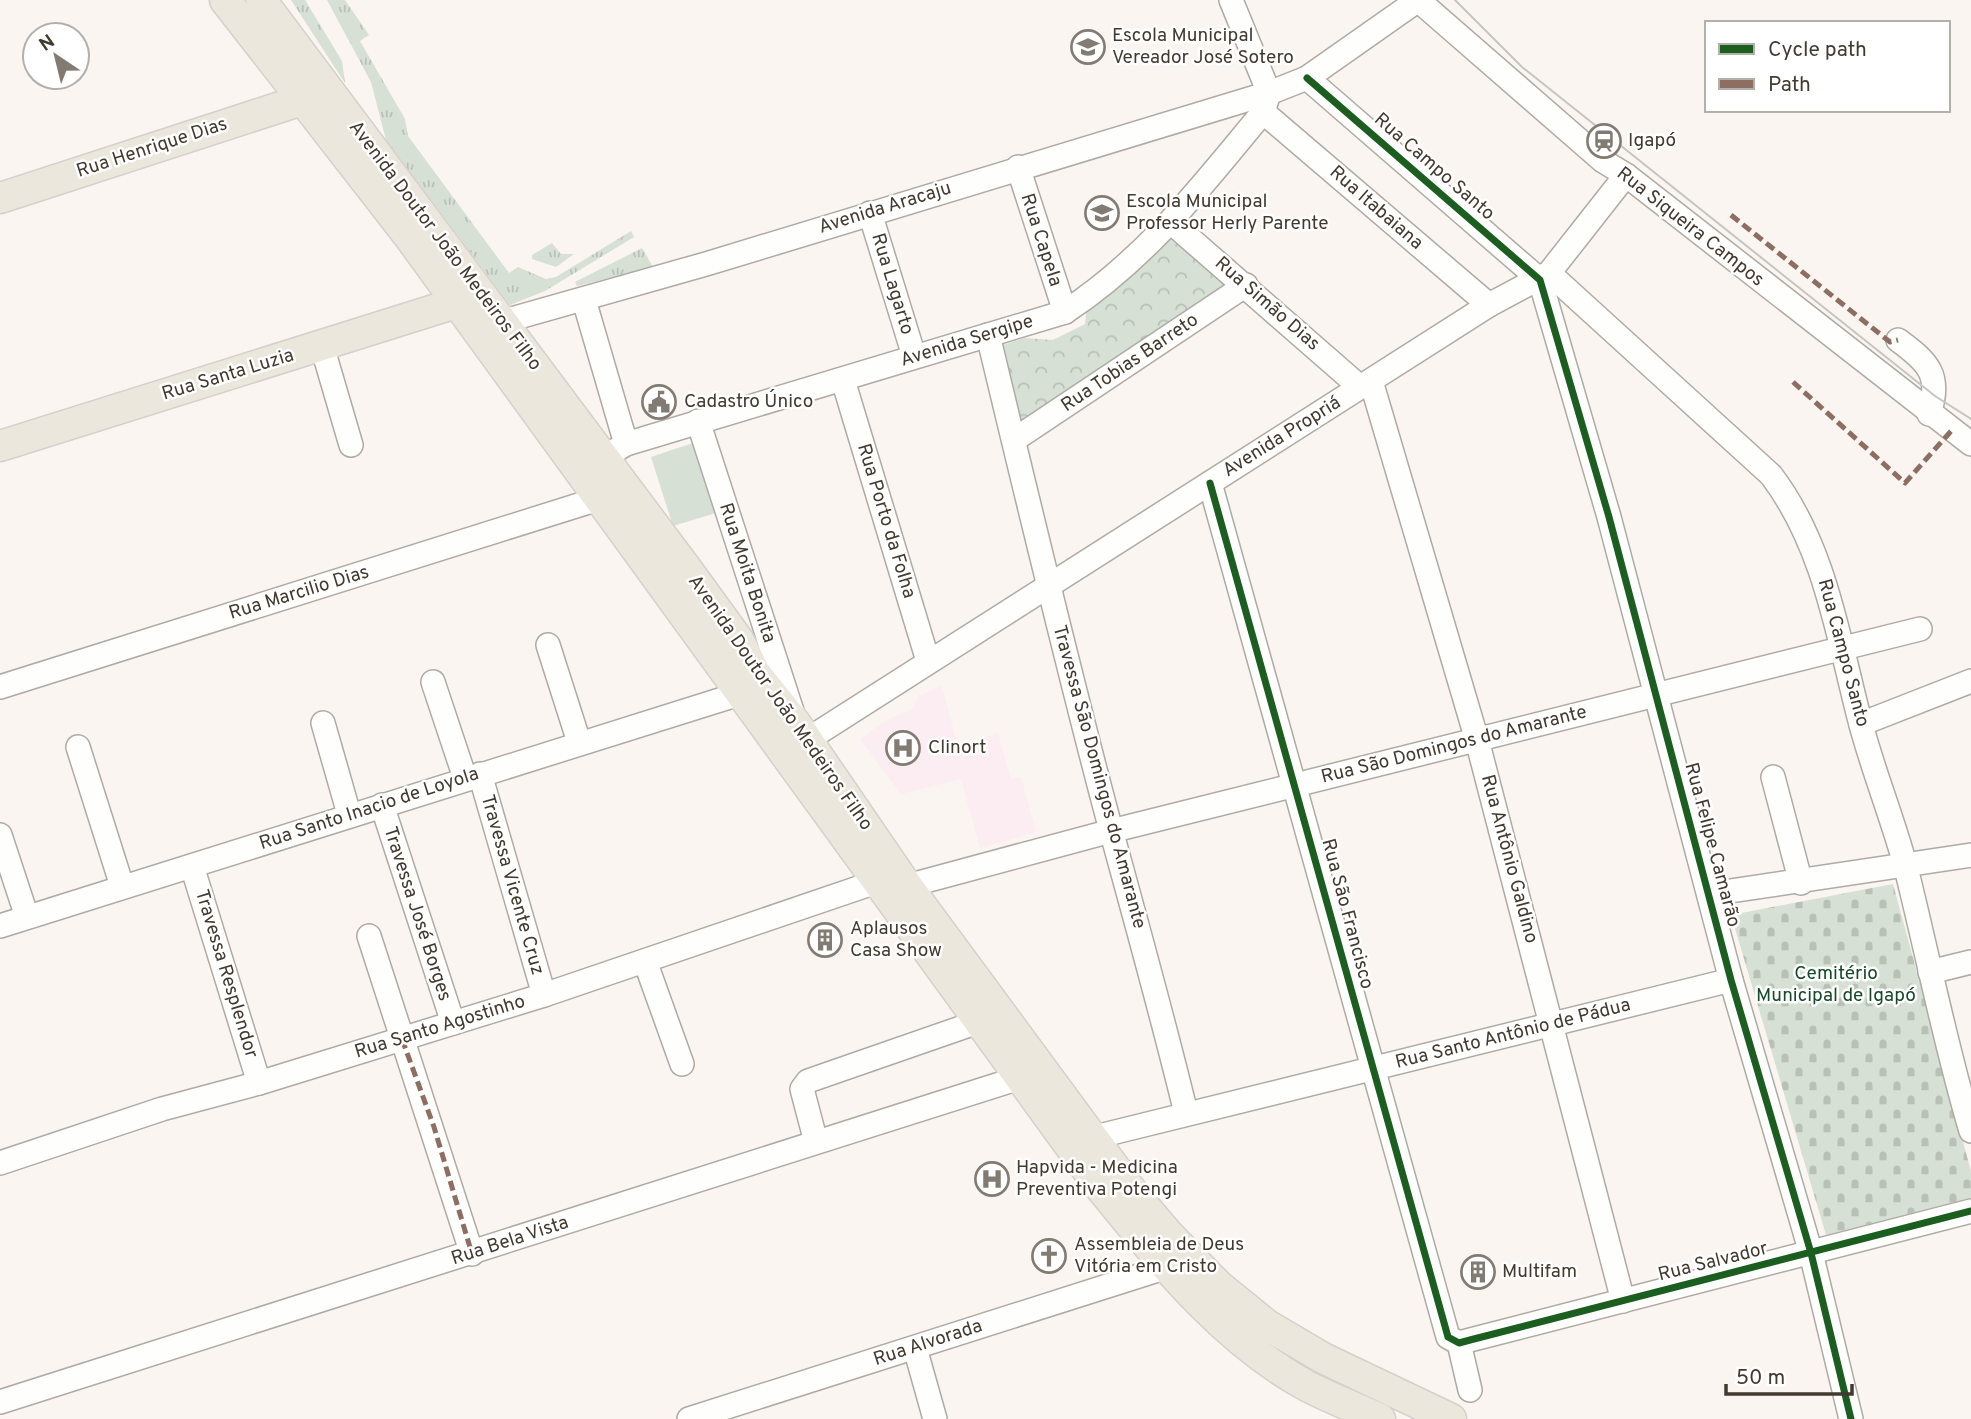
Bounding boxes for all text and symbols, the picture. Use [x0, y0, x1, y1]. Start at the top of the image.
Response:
north arrow [21, 21, 91, 91]
legend [1705, 21, 1950, 112]
place label: Escola Municipal Vereador José Sotero [1112, 24, 1294, 70]
school or university icon: Escola Municipal Vereador José Sotero [1069, 28, 1107, 66]
text: N [35, 30, 60, 57]
text: Cycle path [1768, 37, 1867, 64]
text: Path [1768, 72, 1811, 99]
street label: Rua Campo Santo [1369, 108, 1499, 226]
street label: Rua Henrique Dias [74, 112, 230, 184]
street label: Avenida Doutor João Medeiros Filho [343, 116, 547, 376]
station icon: Igapó [1585, 122, 1623, 160]
place label: Igapó [1628, 129, 1676, 153]
street label: Rua Itabaiana [1324, 161, 1428, 255]
street label: Rua Siqueira Campos [1611, 162, 1769, 292]
street label: Avenida Aracaju [816, 176, 954, 240]
street label: Rua Capela [1015, 190, 1067, 290]
place label: Escola Municipal Professor Herly Parente [1126, 190, 1329, 236]
school or university icon: Escola Municipal Professor Herly Parente [1083, 194, 1121, 232]
street label: Rua Lagarto [865, 230, 919, 338]
street label: Rua Simão Dias [1209, 252, 1325, 356]
street label: Rua Tobias Barreto [1057, 308, 1203, 418]
street label: Avenida Sergipe [898, 309, 1036, 373]
street label: Rua Santa Luzia [159, 344, 297, 406]
public building icon: Cadastro Único [640, 383, 678, 421]
place label: Cadastro Único [684, 389, 813, 414]
street label: Avenida Propriá [1218, 391, 1346, 483]
street label: Rua Porto da Folha [851, 441, 921, 601]
street label: Rua Moita Bonita [713, 500, 781, 646]
street label: Rua Marcilio Dias [226, 560, 372, 626]
street label: Avenida Doutor João Medeiros Filho [682, 571, 878, 835]
street label: Rua Campo Santo [1812, 576, 1874, 730]
street label: Travessa São Domingos do Amarante [1047, 623, 1151, 931]
street label: Rua São Domingos do Amarante [1319, 700, 1589, 790]
hospital icon: Clinort [884, 729, 922, 767]
place label: Clinort [928, 736, 986, 760]
street label: Rua Felipe Camarão [1679, 760, 1745, 930]
street label: Rua Santo Inacio de Loyola [256, 762, 482, 856]
street label: Rua Antônio Galdino [1475, 772, 1543, 946]
street label: Travessa Vicente Cruz [475, 792, 549, 978]
street label: Travessa José Borges [377, 824, 457, 1004]
street label: Rua São Francisco [1315, 836, 1379, 992]
street label: Travessa Resplendor [189, 887, 263, 1062]
place label: Aplausos Casa Show [850, 917, 942, 963]
building icon: Aplausos Casa Show [806, 921, 844, 959]
park label: Cemitério Municipal de Igapó [1756, 962, 1916, 1008]
street label: Rua Santo Agostinho [352, 990, 528, 1064]
street label: Rua Santo Antônio de Pádua [1393, 993, 1633, 1075]
place label: Hapvida - Medicina Preventiva Potengi [1016, 1156, 1178, 1202]
hospital icon: Hapvida - Medicina Preventiva Potengi [973, 1160, 1011, 1198]
street label: Rua Bela Vista [448, 1211, 572, 1271]
place label: Assembleia de Deus Vitória em Cristo [1074, 1233, 1244, 1279]
church icon: Assembleia de Deus Vitória em Cristo [1030, 1237, 1068, 1275]
street label: Rua Salvador [1656, 1237, 1771, 1287]
building icon: Multifam [1459, 1253, 1497, 1291]
place label: Multifam [1502, 1260, 1577, 1284]
street label: Rua Alvorada [871, 1314, 985, 1372]
scale bar [1726, 1352, 1852, 1396]
text: 50 m [1736, 1365, 1785, 1392]

